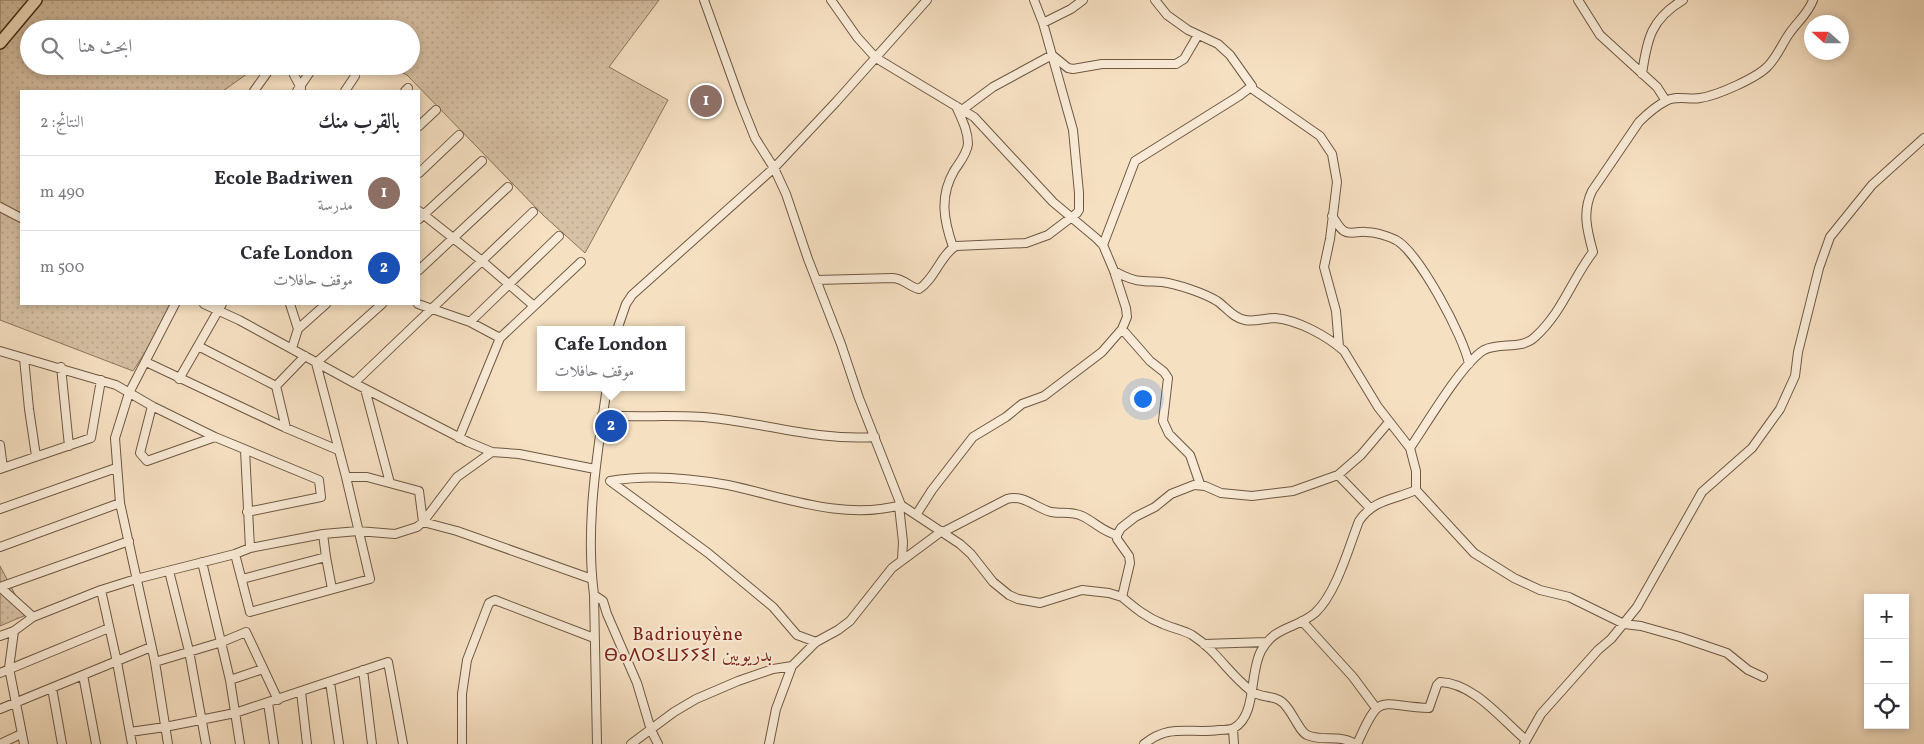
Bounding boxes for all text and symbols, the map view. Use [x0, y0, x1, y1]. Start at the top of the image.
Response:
north arrow [1804, 15, 1849, 60]
search box [20, 20, 420, 75]
icon: search [38, 34, 66, 62]
text: ابحث هنا [78, 34, 132, 60]
pin: 1 [690, 82, 722, 120]
text: بالقرب منك [318, 108, 400, 137]
text: النتائج: 2 [40, 112, 84, 134]
text: Ecole Badriwen [214, 166, 353, 192]
text: 490 m [40, 182, 85, 204]
text: 1 [381, 182, 387, 204]
text: مدرسة [318, 195, 353, 217]
text: Cafe London [240, 241, 353, 267]
text: 500 m [40, 257, 84, 279]
text: 2 [380, 257, 388, 279]
text: موقف حافلات [273, 270, 353, 292]
popup [537, 326, 685, 391]
text: Cafe London [555, 332, 667, 358]
text: موقف حافلات [555, 361, 634, 383]
your location [1130, 386, 1156, 412]
pin: 2 [595, 407, 627, 445]
map controls [1864, 594, 1909, 729]
button: + [1864, 594, 1909, 639]
district label: Badriouyène ⴱⴰⴷⵔⵉⵡⵢⵢⵉⵏ بدريويين [604, 623, 772, 669]
button: − [1864, 639, 1909, 684]
button: locate [1864, 684, 1909, 729]

